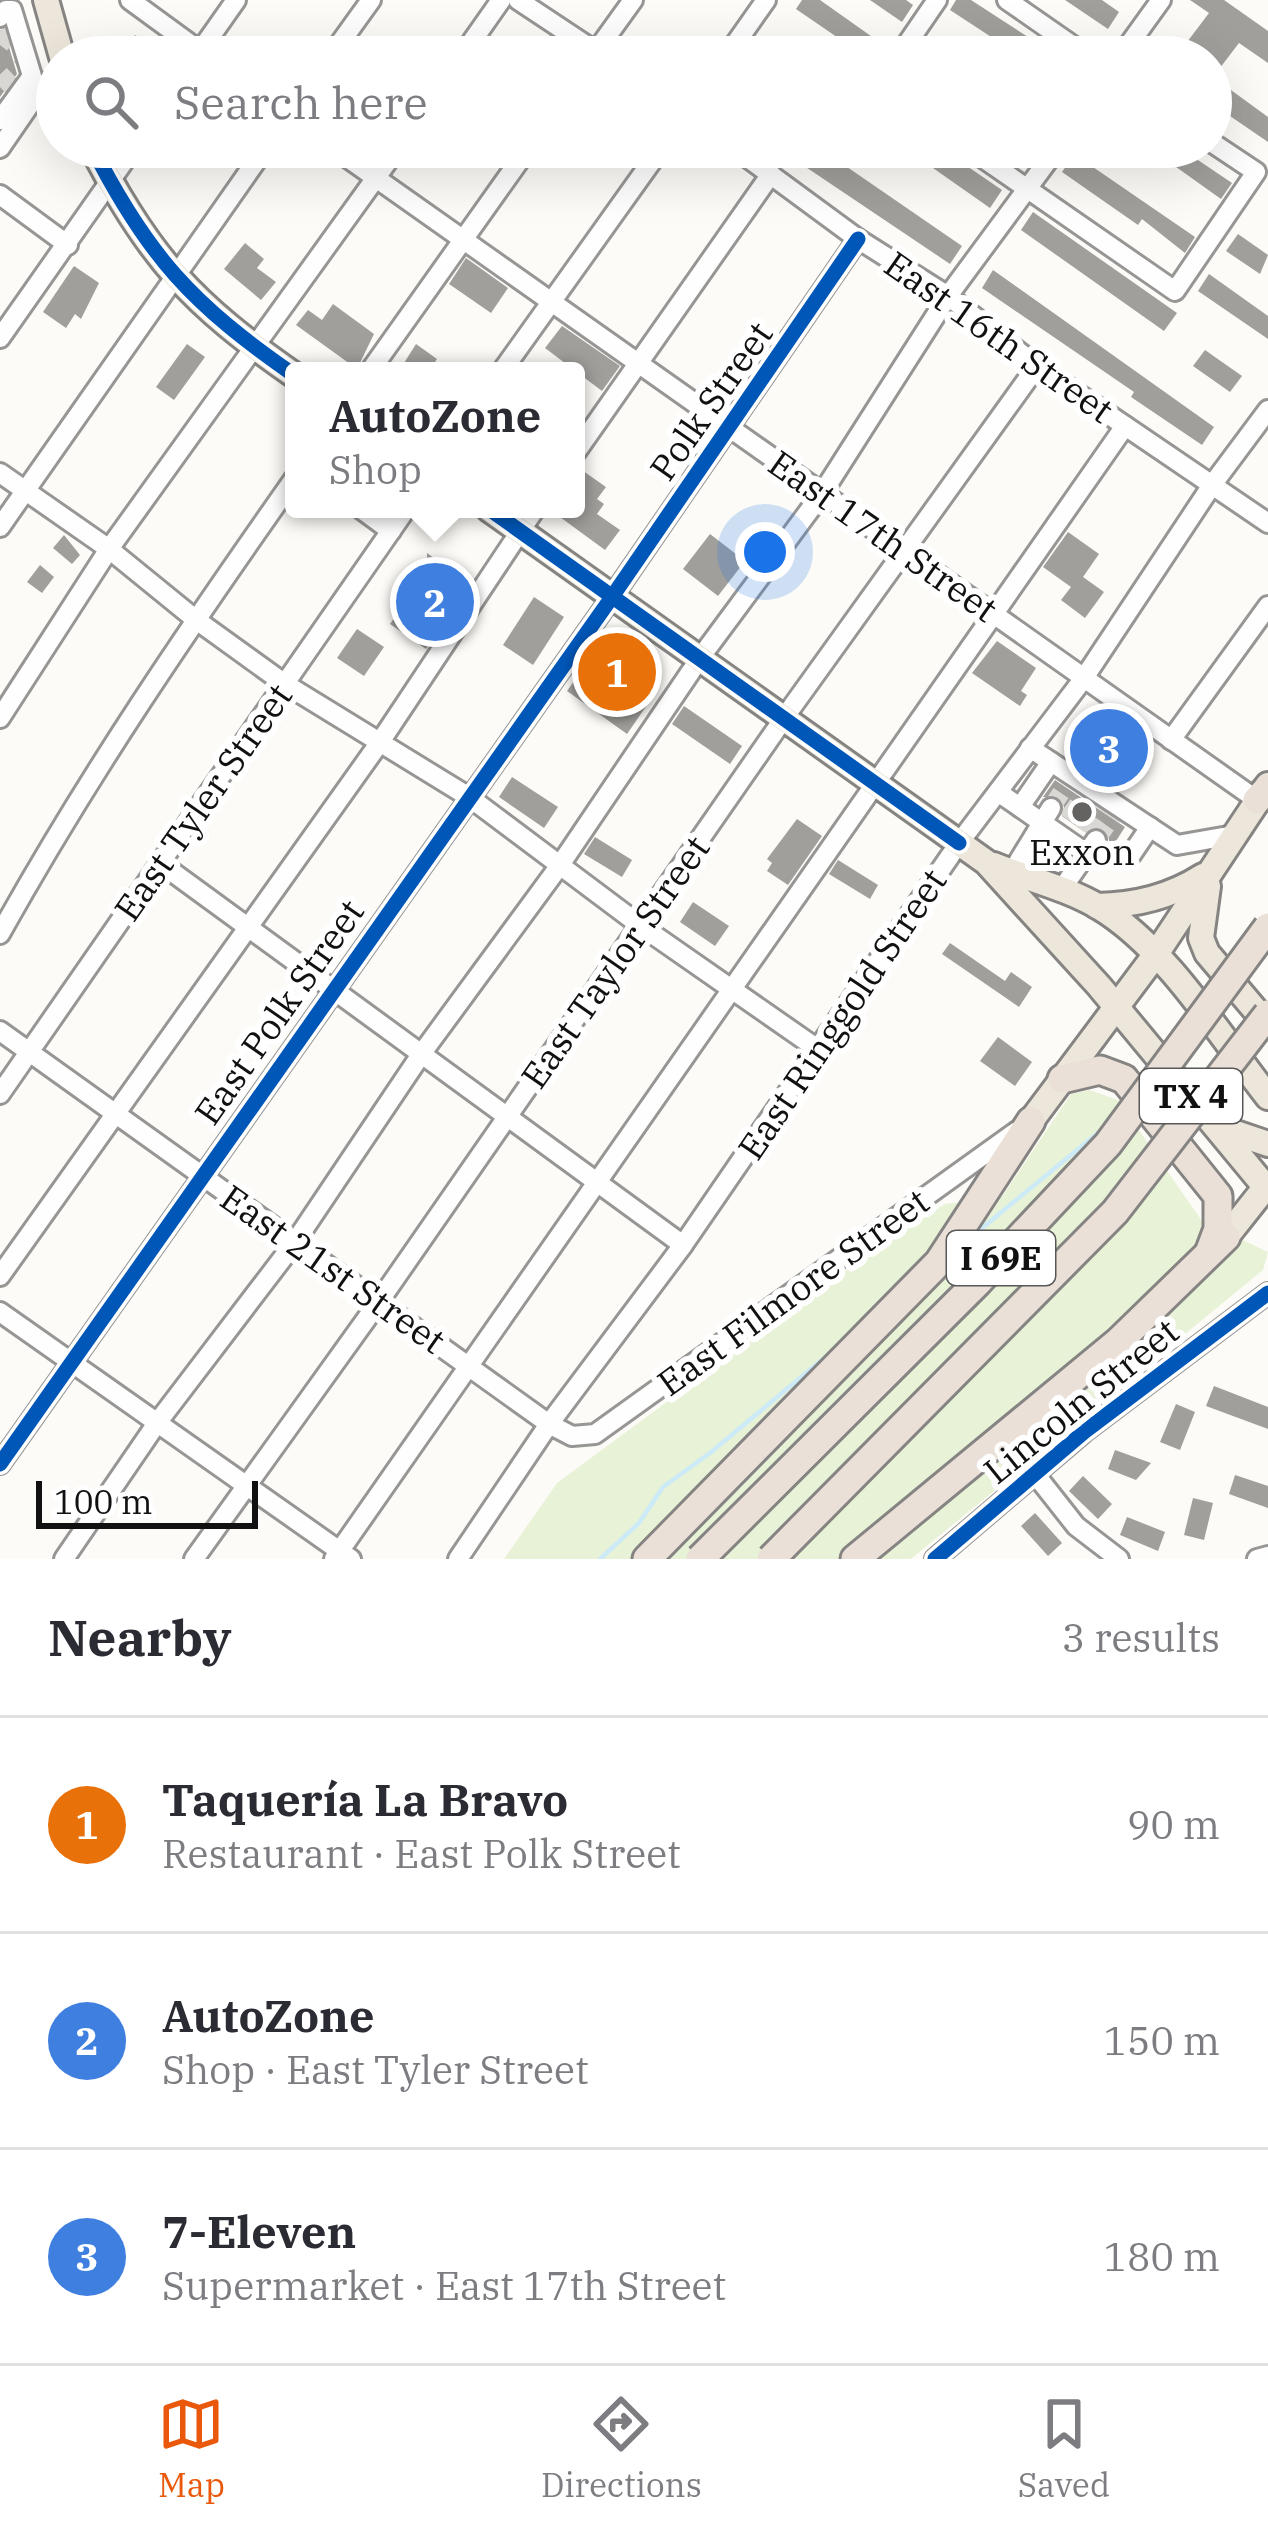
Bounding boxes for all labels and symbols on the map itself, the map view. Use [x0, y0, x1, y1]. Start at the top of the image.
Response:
street label: East 16th Street [876, 240, 1123, 433]
street label: Polk Street [639, 312, 782, 489]
street label: East 17th Street [760, 439, 1007, 632]
your location [735, 522, 795, 582]
pin: 2 [396, 557, 474, 647]
pin: 1 [578, 627, 656, 717]
street label: East Tyler Street [103, 674, 302, 930]
pin: 3 [1070, 703, 1148, 793]
marker: Exxon [1069, 799, 1095, 825]
street label: East Taylor Street [510, 826, 719, 1097]
place label: Exxon [1029, 828, 1135, 875]
street label: East Ringgold Street [727, 859, 956, 1168]
street label: East Polk Street [183, 890, 374, 1134]
road number: TX 4 [1140, 1069, 1242, 1123]
street label: East 21st Street [212, 1174, 455, 1363]
street label: East Filmore Street [648, 1177, 938, 1406]
road number: I 69E [947, 1231, 1055, 1285]
street label: Lincoln Street [974, 1308, 1188, 1494]
scale bar [36, 1475, 258, 1528]

